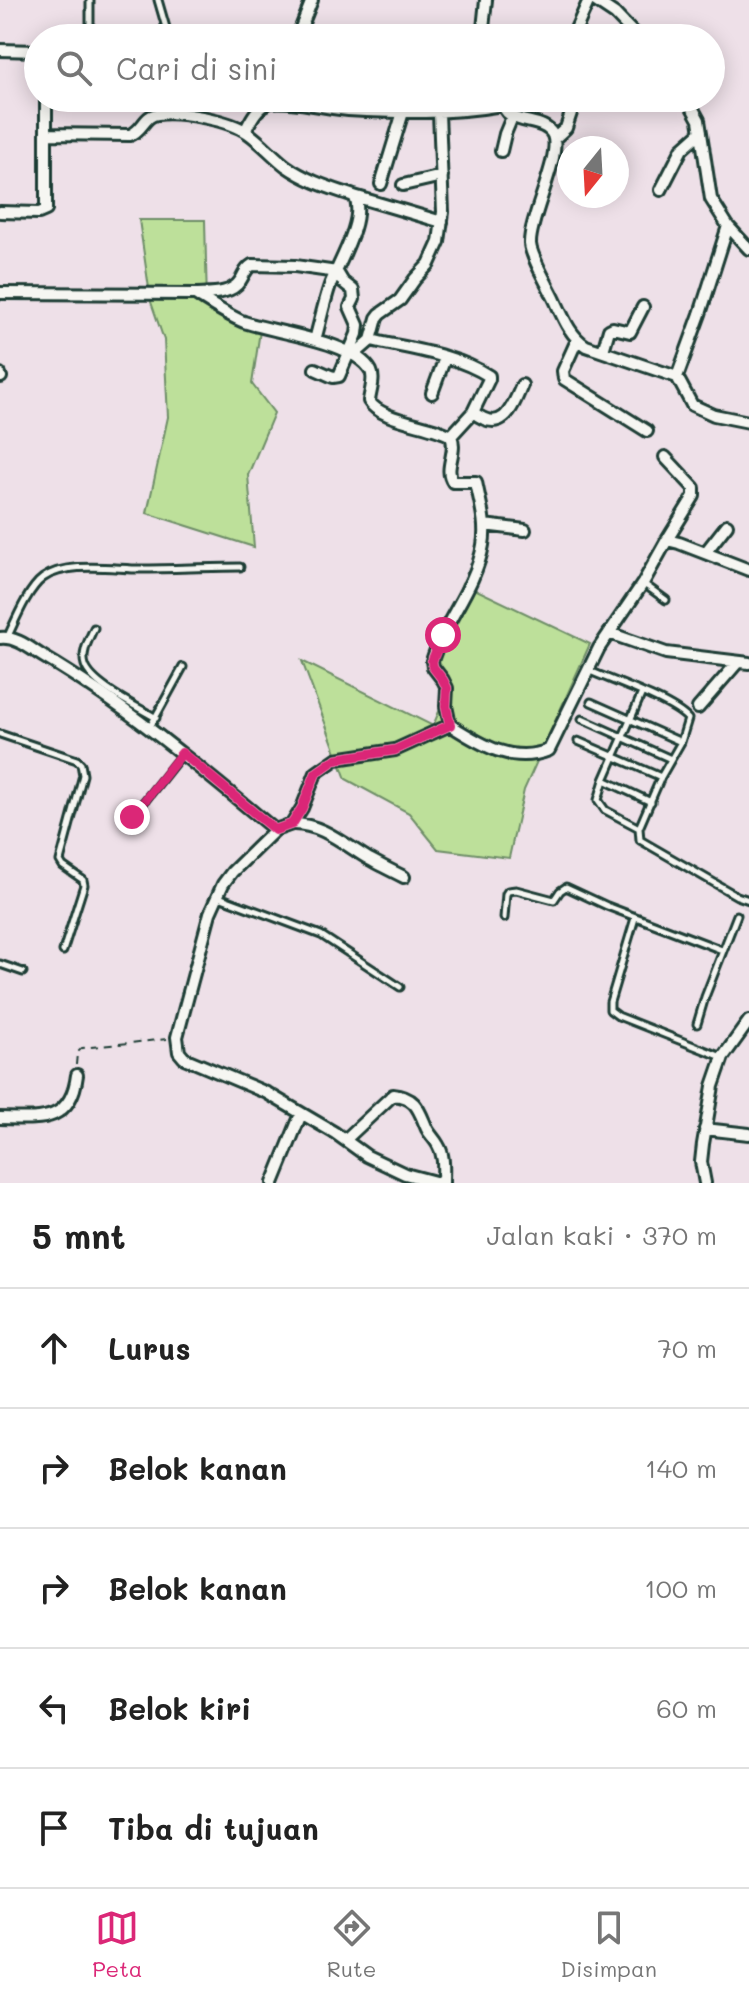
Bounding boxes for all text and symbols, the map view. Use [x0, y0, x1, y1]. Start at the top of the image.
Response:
search box [24, 24, 725, 112]
icon: search [52, 46, 96, 90]
text: Cari di sini [116, 48, 277, 88]
north arrow [557, 136, 629, 208]
route start [425, 617, 461, 653]
route end [114, 799, 150, 835]
text: 5 mnt [32, 1213, 126, 1258]
text: Jalan kaki · 370 m [487, 1218, 717, 1252]
icon: ahead [32, 1326, 76, 1370]
text: Lurus [108, 1328, 191, 1368]
text: 70 m [657, 1331, 717, 1365]
icon: right [32, 1446, 76, 1490]
text: Belok kanan [108, 1448, 287, 1488]
text: 140 m [645, 1451, 717, 1485]
icon: right [32, 1566, 76, 1610]
text: Belok kanan [108, 1568, 287, 1608]
text: 100 m [644, 1571, 717, 1605]
icon: left [32, 1686, 76, 1730]
text: Belok kiri [108, 1688, 251, 1728]
text: 60 m [656, 1691, 717, 1725]
icon: arrive [32, 1806, 76, 1850]
text: Tiba di tujuan [108, 1808, 319, 1848]
tab: Peta [92, 1906, 143, 1983]
tab: Rute [327, 1906, 376, 1983]
tab: Disimpan [561, 1906, 657, 1983]

